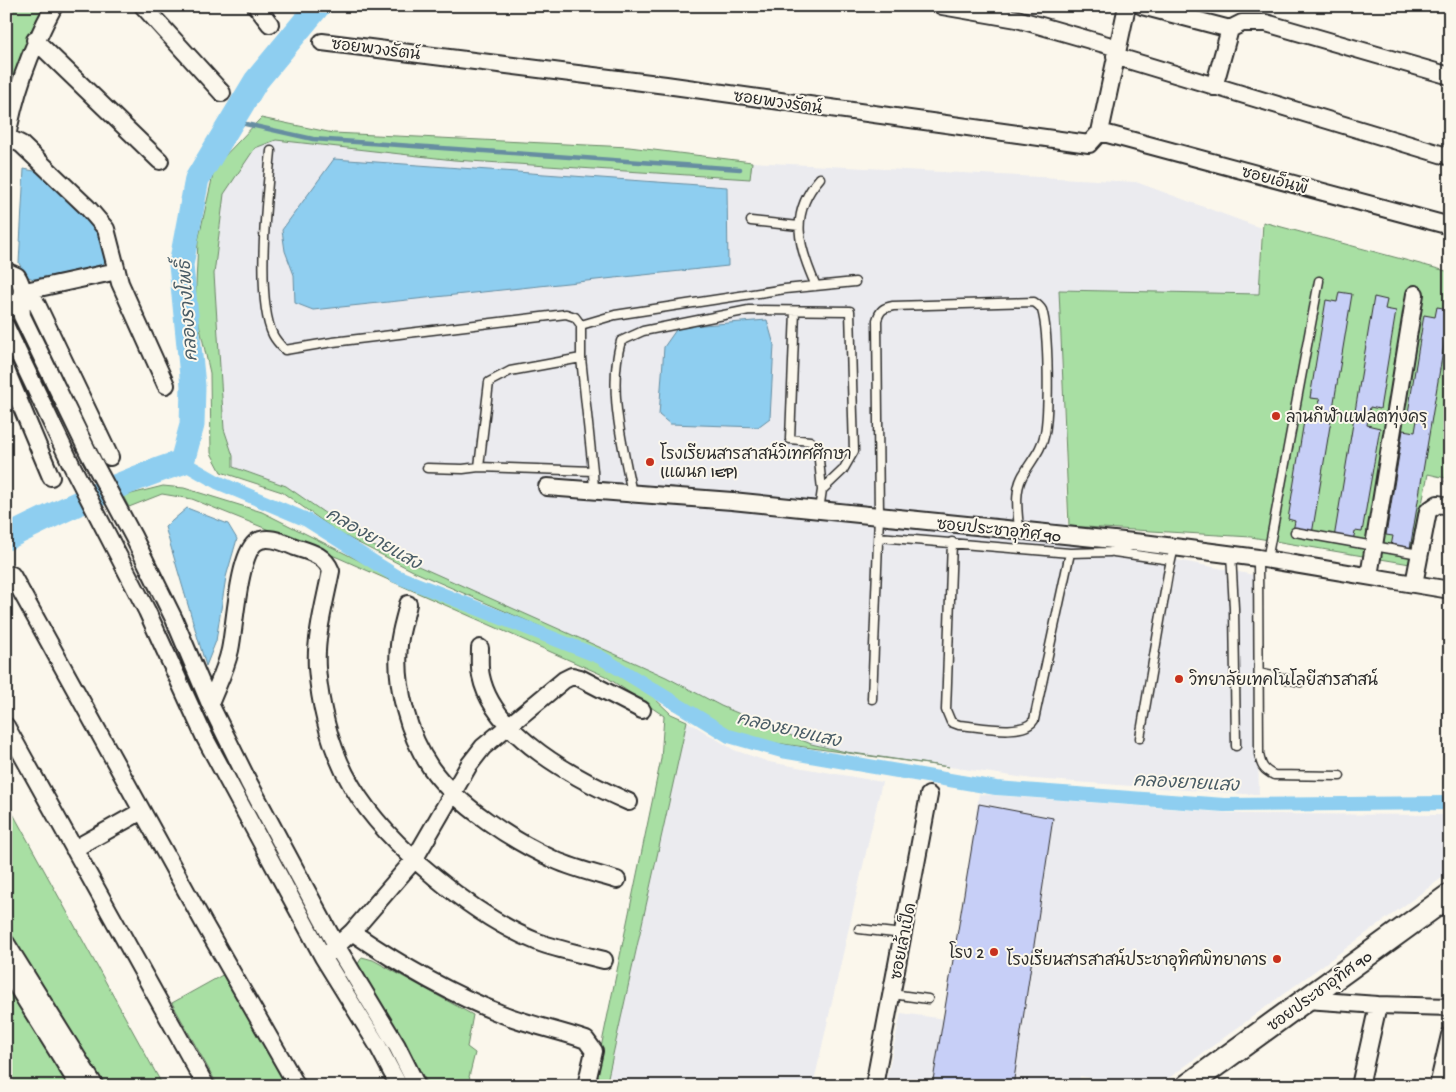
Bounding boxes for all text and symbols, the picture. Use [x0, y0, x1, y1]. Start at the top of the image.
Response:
street label: ซอยพวงรัตน์ [330, 32, 422, 66]
street label: ซอยพวงรัตน์ [732, 84, 824, 120]
street label: ซอยเอ็นพี [1239, 160, 1311, 200]
water label: คลองรางโพธิ์ [167, 254, 203, 363]
place label: ลานกีฬาแฟลตทุ่งครุ [1286, 405, 1427, 429]
marker: ลานกีฬาแฟลตทุ่งครุ [1270, 410, 1282, 422]
place label: โรงเรียนสารสาสน์วิเทศศึกษา (แผนก IEP) [660, 442, 852, 484]
marker: โรงเรียนสารสาสน์วิเทศศึกษา (แผนก IEP) [644, 456, 656, 468]
water label: คลองยายแสง [322, 505, 425, 577]
street label: ซอยประชาอุทิศ 90 [935, 513, 1062, 548]
place label: วิทยาลัยเทคโนโลยีสารสาสน์ [1189, 668, 1378, 692]
marker: วิทยาลัยเทคโนโลยีสารสาสน์ [1173, 673, 1185, 685]
water label: คลองยายแสง [735, 709, 844, 754]
water label: คลองยายแสง [1133, 771, 1241, 798]
street label: ซอยเล้าเป็ด [884, 901, 922, 982]
place label: โรง 2 [949, 941, 984, 965]
street label: ซอยประชาอุทิศ 90 [1263, 945, 1377, 1037]
marker: โรง 2 [988, 946, 1000, 958]
place label: โรงเรียนสารสาสน์ประชาอุทิศพิทยาคาร [1007, 948, 1267, 972]
marker: โรงเรียนสารสาสน์ประชาอุทิศพิทยาคาร [1271, 953, 1283, 965]

